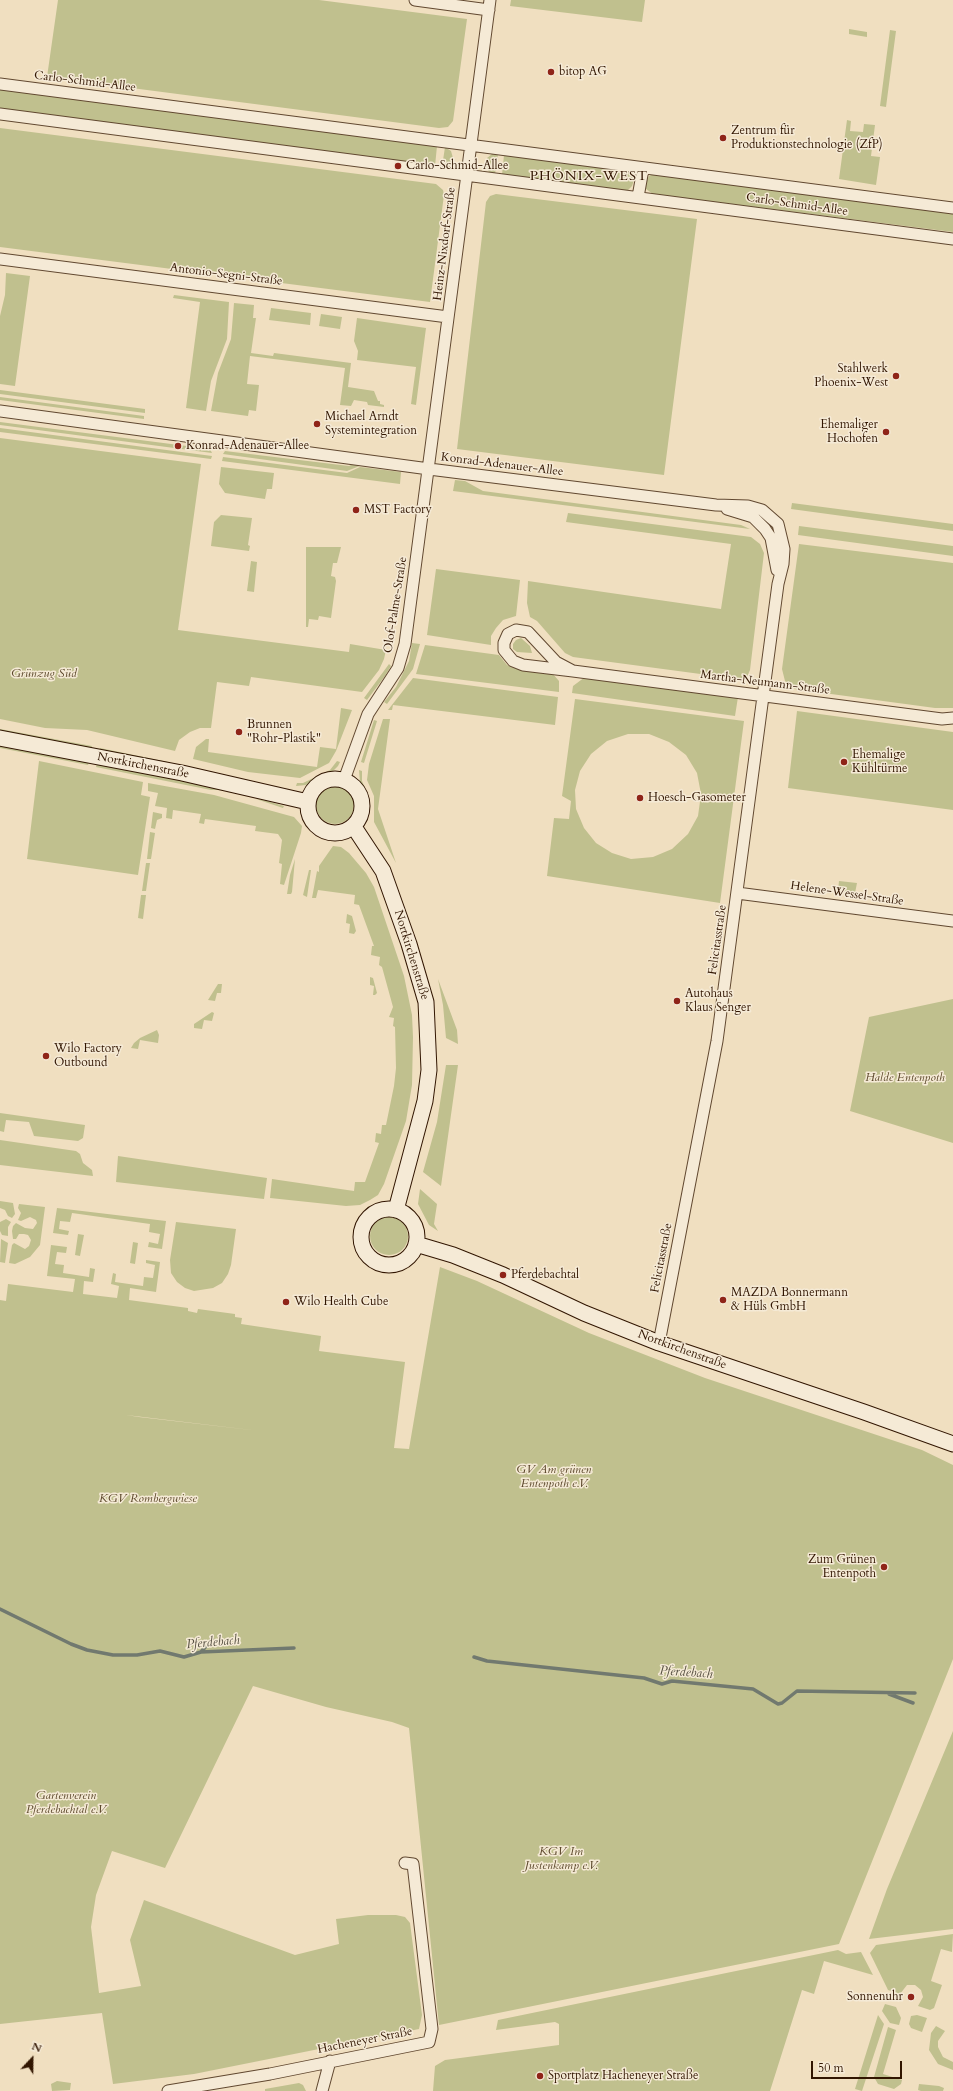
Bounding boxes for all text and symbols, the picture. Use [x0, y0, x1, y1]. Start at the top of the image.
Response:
place label: bitop AG [559, 65, 607, 79]
marker: bitop AG [546, 67, 556, 77]
street label: Carlo-Schmid-Allee [33, 69, 137, 95]
place label: Zentrum für Produktionstechnologie (ZfP) [731, 124, 883, 152]
marker: Zentrum für Produktionstechnologie (ZfP) [718, 133, 728, 143]
place label: Carlo-Schmid-Allee [406, 159, 508, 173]
marker: Carlo-Schmid-Allee [393, 161, 403, 171]
district label: PHÖNIX-WEST [530, 169, 648, 185]
street label: Heinz-Nixdorf-Straße [431, 186, 459, 302]
street label: Carlo-Schmid-Allee [745, 191, 849, 219]
street label: Antonio-Segni-Straße [169, 261, 283, 289]
place label: Stahlwerk Phoenix-West [814, 362, 888, 390]
marker: Stahlwerk Phoenix-West [891, 371, 901, 381]
place label: Michael Arndt Systemintegration [325, 410, 417, 438]
place label: Ehemaliger Hochofen [820, 418, 878, 446]
marker: Michael Arndt Systemintegration [312, 419, 322, 429]
marker: Ehemaliger Hochofen [881, 427, 891, 437]
place label: Konrad-Adenauer-Allee [186, 439, 309, 453]
marker: Konrad-Adenauer-Allee [173, 441, 183, 451]
street label: Konrad-Adenauer-Allee [440, 450, 564, 480]
place label: MST Factory [364, 503, 432, 517]
marker: MST Factory [351, 505, 361, 515]
street label: Olof-Palme-Straße [381, 556, 411, 654]
park label: Grünzug Süd [11, 667, 77, 681]
street label: Martha-Neumann-Straße [699, 668, 831, 698]
place label: Brunnen "Rohr-Plastik" [247, 718, 321, 746]
marker: Brunnen "Rohr-Plastik" [234, 727, 244, 737]
place label: Ehemalige Kühltürme [852, 748, 907, 776]
street label: Nortkirchenstraße [96, 750, 190, 782]
marker: Ehemalige Kühltürme [839, 757, 849, 767]
place label: Hoesch-Gasometer [648, 791, 746, 805]
marker: Hoesch-Gasometer [635, 793, 645, 803]
street label: Helene-Wessel-Straße [789, 879, 905, 909]
street label: Felicitasstraße [706, 904, 730, 976]
street label: Nortkirchenstraße [390, 908, 432, 1002]
place label: Autohaus Klaus Senger [685, 987, 751, 1015]
marker: Autohaus Klaus Senger [672, 996, 682, 1006]
place label: Wilo Factory Outbound [54, 1042, 122, 1070]
marker: Wilo Factory Outbound [41, 1051, 51, 1061]
park label: Halde Entenpoth [865, 1071, 945, 1085]
street label: Felicitasstraße [648, 1222, 676, 1294]
place label: Pferdebachtal [511, 1268, 579, 1282]
marker: Pferdebachtal [498, 1270, 508, 1280]
place label: MAZDA Bonnermann & Hüls GmbH [731, 1286, 848, 1314]
place label: Wilo Health Cube [294, 1295, 388, 1309]
marker: MAZDA Bonnermann & Hüls GmbH [718, 1295, 728, 1305]
marker: Wilo Health Cube [281, 1297, 291, 1307]
street label: Nortkirchenstraße [636, 1327, 728, 1373]
park label: GV Am grünen Entenpoth e.V. [517, 1463, 591, 1491]
park label: KGV Rombergwiese [99, 1492, 197, 1506]
place label: Zum Grünen Entenpoth [808, 1553, 876, 1581]
marker: Zum Grünen Entenpoth [879, 1562, 889, 1572]
water label: Pferdebach [186, 1633, 240, 1653]
water label: Pferdebach [659, 1663, 713, 1683]
park label: Gartenverein Pferdebachtal e.V. [26, 1789, 106, 1817]
park label: KGV Im Justenkamp e.V. [525, 1845, 597, 1873]
place label: Sonnenuhr [847, 1990, 903, 2004]
marker: Sonnenuhr [906, 1992, 916, 2002]
street label: Hacheneyer Straße [316, 2025, 414, 2057]
north arrow [12, 2039, 52, 2079]
text: N [29, 2039, 44, 2056]
scale bar [813, 2053, 904, 2079]
text: 50 m [818, 2060, 844, 2076]
place label: Sportplatz Hacheneyer Straße [548, 2069, 698, 2083]
marker: Sportplatz Hacheneyer Straße [535, 2071, 545, 2081]

